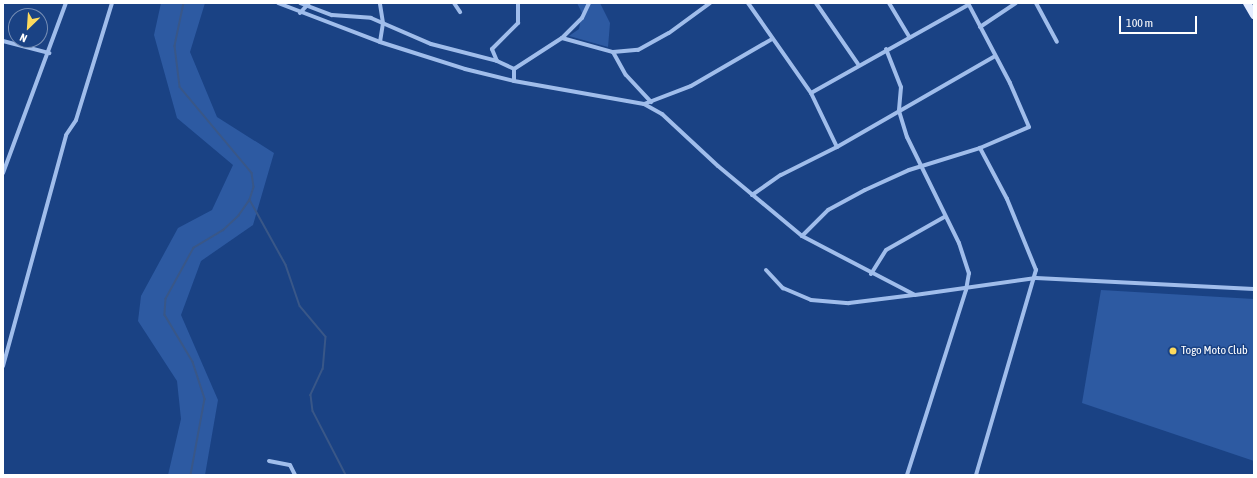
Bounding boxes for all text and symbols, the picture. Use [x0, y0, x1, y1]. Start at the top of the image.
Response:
north arrow [8, 8, 48, 48]
scale bar [1121, 8, 1199, 34]
text: 100 m [1126, 16, 1153, 30]
text: N [18, 31, 29, 45]
place label: Togo Moto Club [1181, 344, 1248, 358]
marker: Togo Moto Club [1168, 346, 1178, 356]

